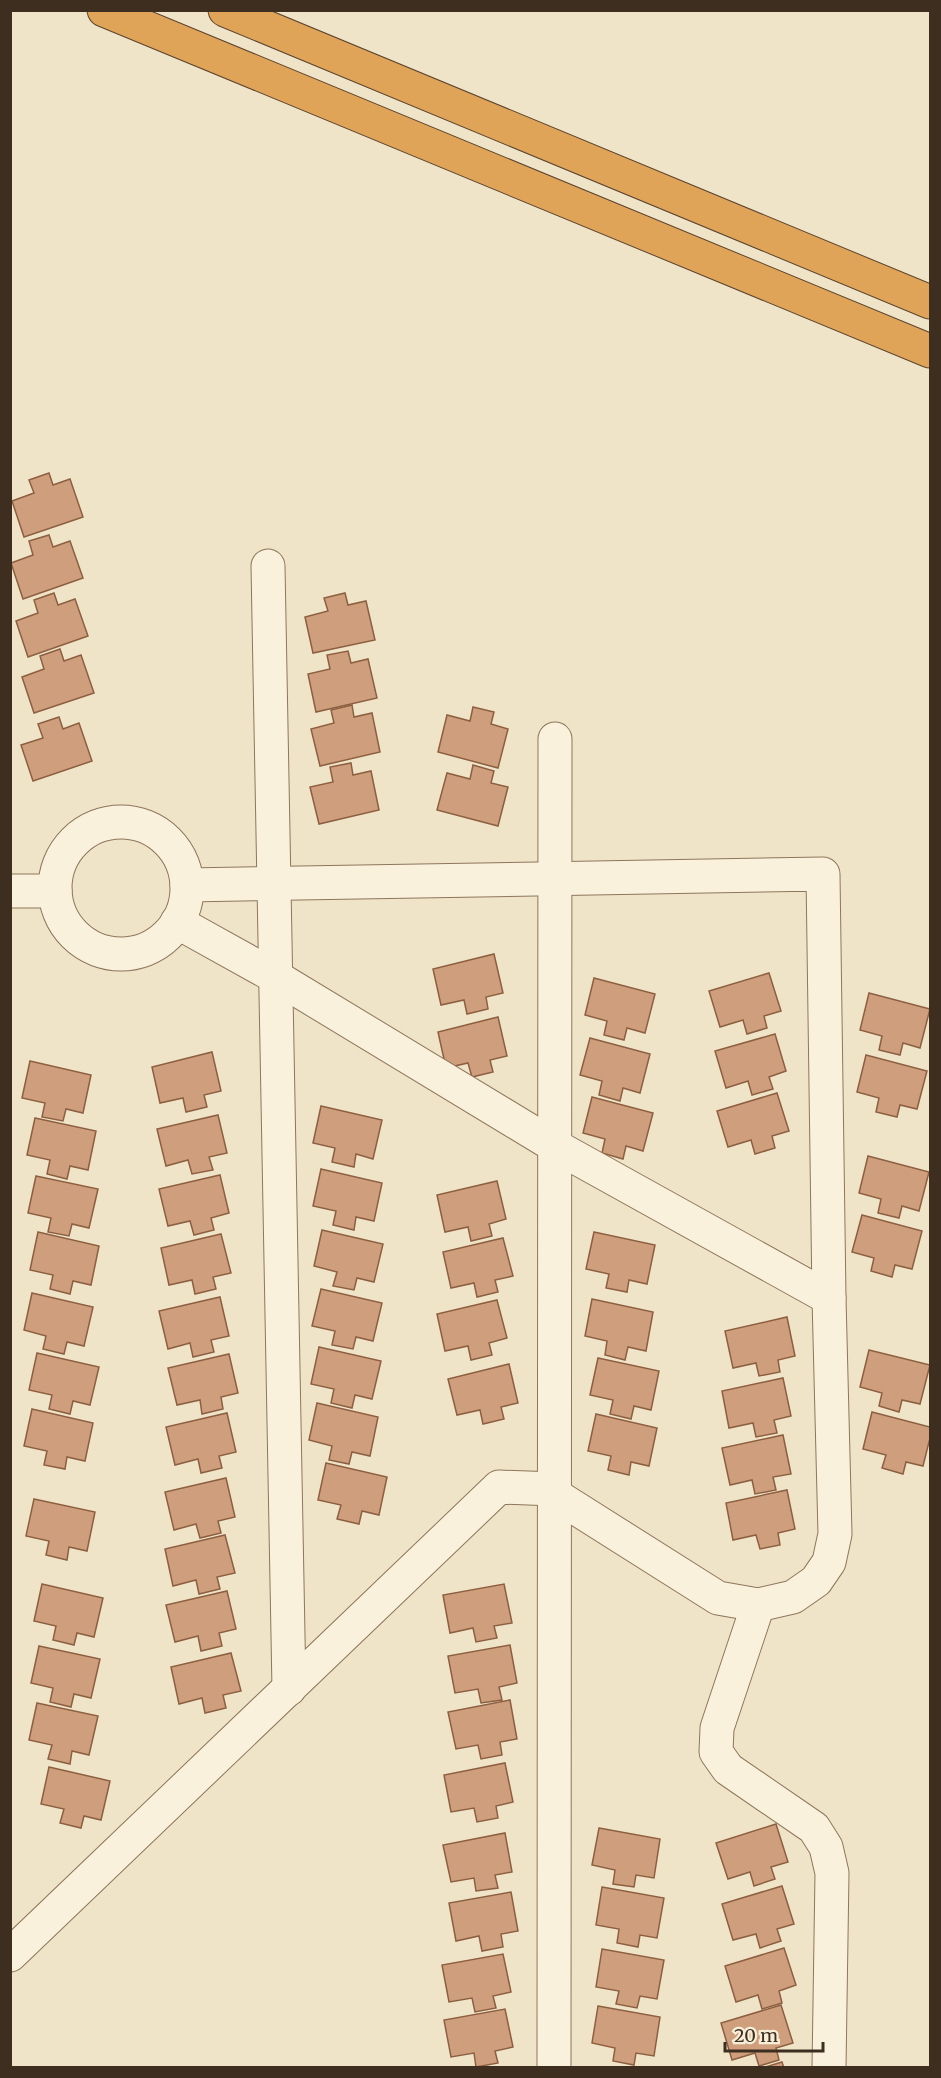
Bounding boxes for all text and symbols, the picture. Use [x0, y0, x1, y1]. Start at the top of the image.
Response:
scale bar [725, 2015, 822, 2053]
text: 20 m [734, 2024, 778, 2047]

